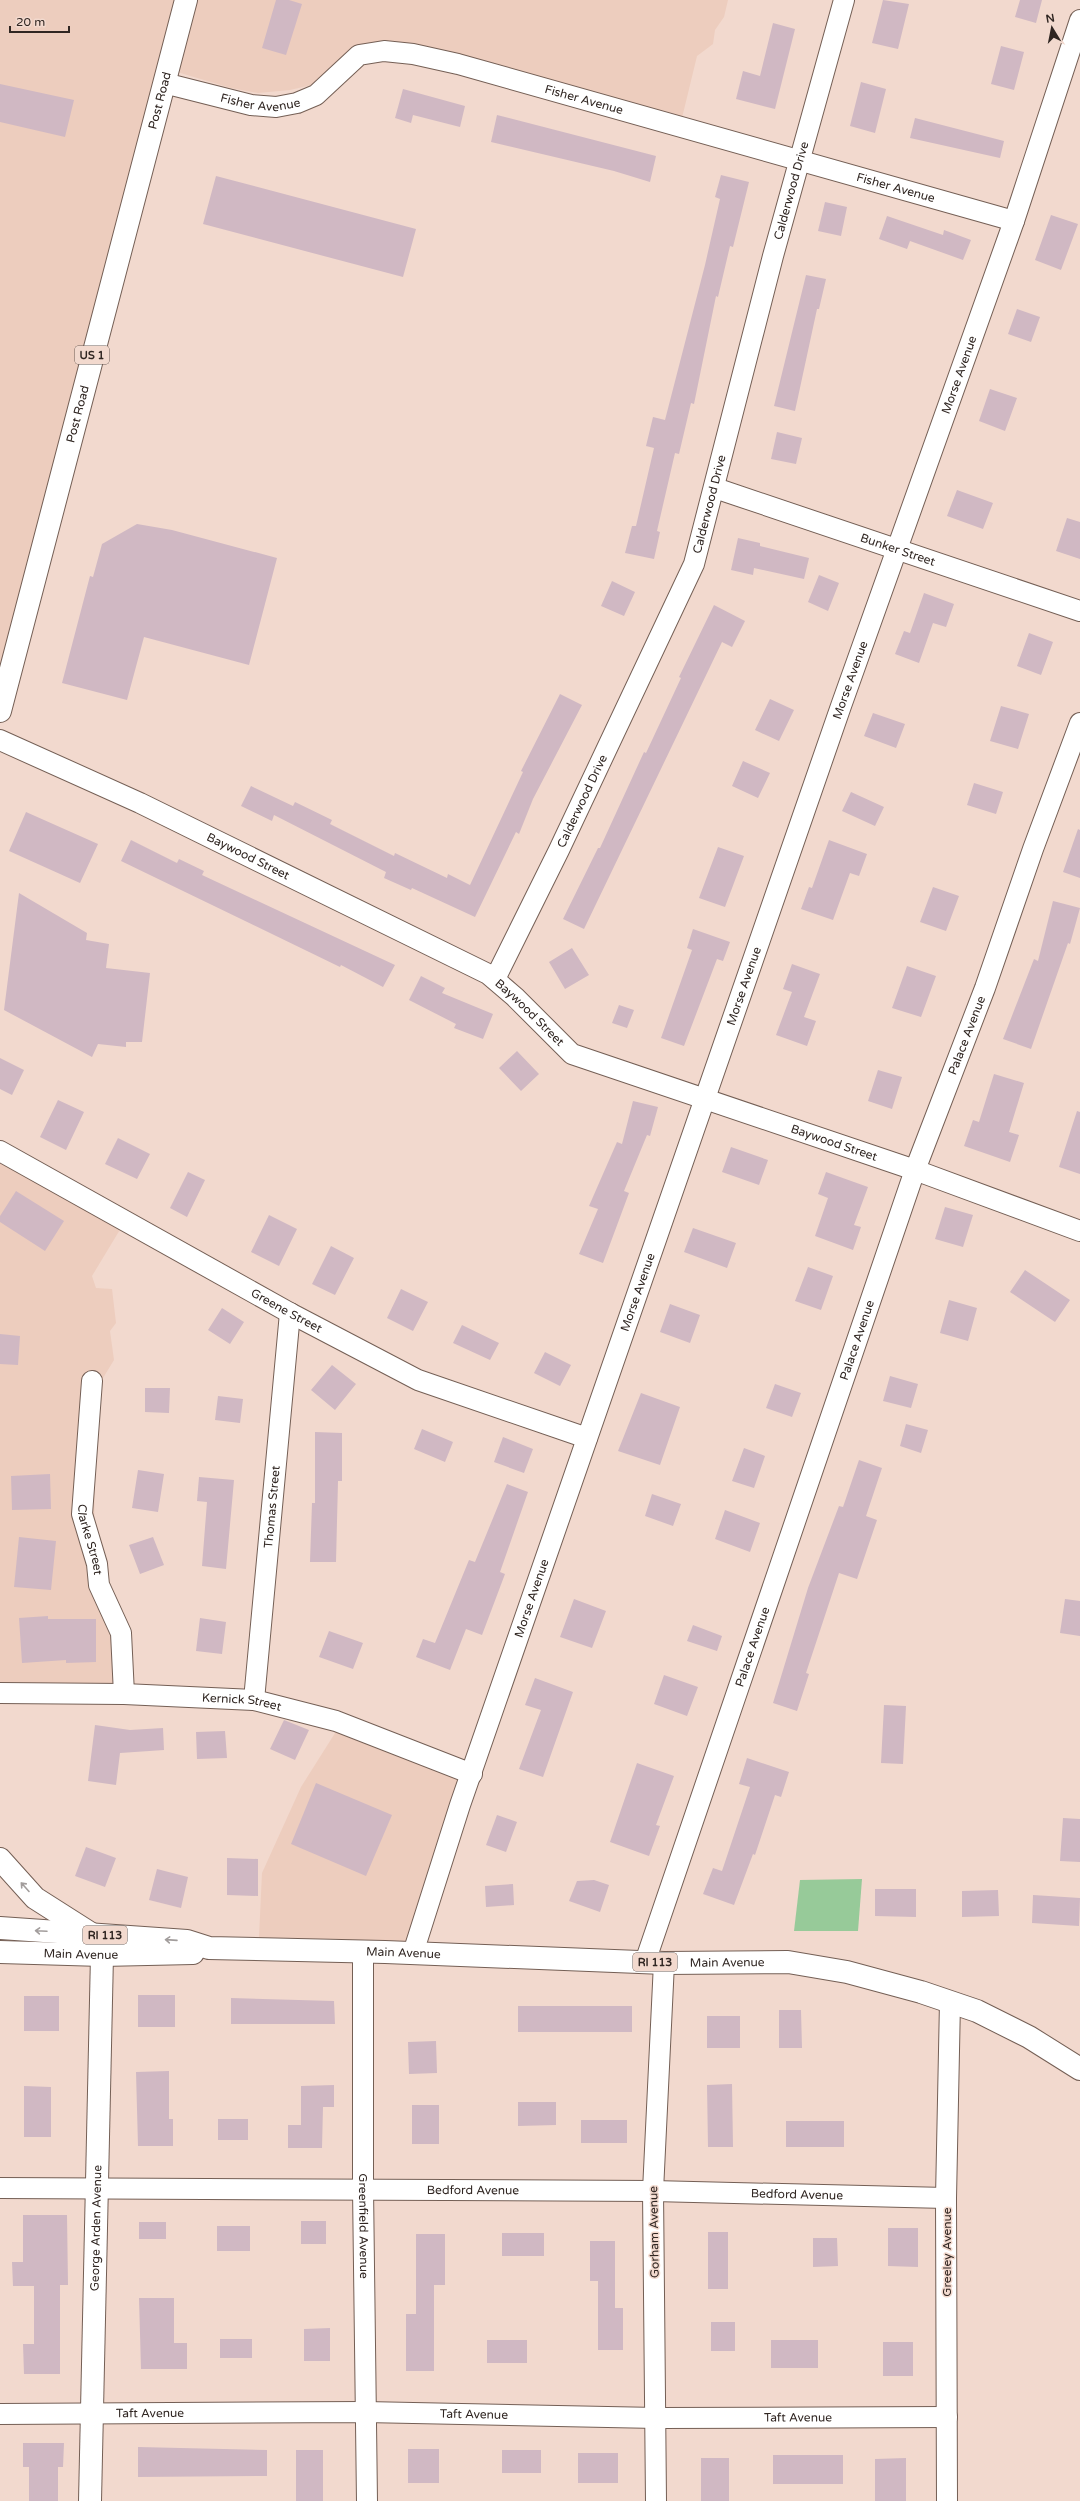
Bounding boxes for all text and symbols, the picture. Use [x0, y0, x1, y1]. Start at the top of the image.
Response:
scale bar [10, 8, 69, 34]
north arrow [1032, 8, 1072, 48]
text: N [1045, 11, 1056, 26]
text: 20 m [16, 15, 45, 29]
street label: Post Road [145, 70, 174, 131]
street label: Fisher Avenue [543, 82, 625, 117]
street label: Fisher Avenue [219, 91, 302, 114]
street label: Calderwood Drive [771, 140, 811, 241]
street label: Fisher Avenue [855, 170, 937, 205]
street label: Morse Avenue [939, 334, 980, 416]
road number: US 1 [75, 346, 109, 364]
street label: Post Road [63, 384, 92, 444]
street label: Calderwood Drive [690, 453, 729, 555]
street label: Bunker Street [859, 531, 938, 569]
street label: Morse Avenue [830, 639, 871, 721]
street label: Calderwood Drive [554, 752, 610, 850]
street label: Baywood Street [204, 830, 292, 883]
street label: Morse Avenue [724, 945, 764, 1027]
street label: Baywood Street [492, 976, 567, 1049]
street label: Palace Avenue [945, 994, 988, 1077]
street label: Baywood Street [789, 1122, 880, 1164]
street label: Morse Avenue [618, 1251, 658, 1333]
street label: Greene Street [249, 1286, 325, 1336]
street label: Palace Avenue [837, 1298, 877, 1382]
street label: Thomas Street [261, 1465, 283, 1549]
street label: Clarke Street [75, 1503, 105, 1576]
street label: Morse Avenue [512, 1557, 552, 1639]
street label: Palace Avenue [732, 1605, 773, 1689]
street label: Kernick Street [201, 1691, 283, 1714]
one-way arrow [21, 1882, 30, 1893]
road number: RI 113 [83, 1926, 127, 1944]
one-way arrow [35, 1928, 48, 1935]
one-way arrow [165, 1937, 178, 1944]
street label: Main Avenue [366, 1945, 441, 1961]
street label: Main Avenue [43, 1946, 119, 1962]
road number: RI 113 [633, 1953, 677, 1971]
street label: Main Avenue [690, 1955, 765, 1970]
street label: George Arden Avenue [88, 2165, 104, 2291]
street label: Greenfield Avenue [356, 2173, 371, 2279]
street label: Bedford Avenue [427, 2183, 519, 2197]
street label: Gorham Avenue [646, 2186, 662, 2278]
street label: Bedford Avenue [751, 2186, 843, 2203]
street label: Greeley Avenue [940, 2207, 954, 2297]
street label: Taft Avenue [116, 2406, 184, 2420]
street label: Taft Avenue [440, 2407, 508, 2422]
street label: Taft Avenue [764, 2410, 832, 2425]

